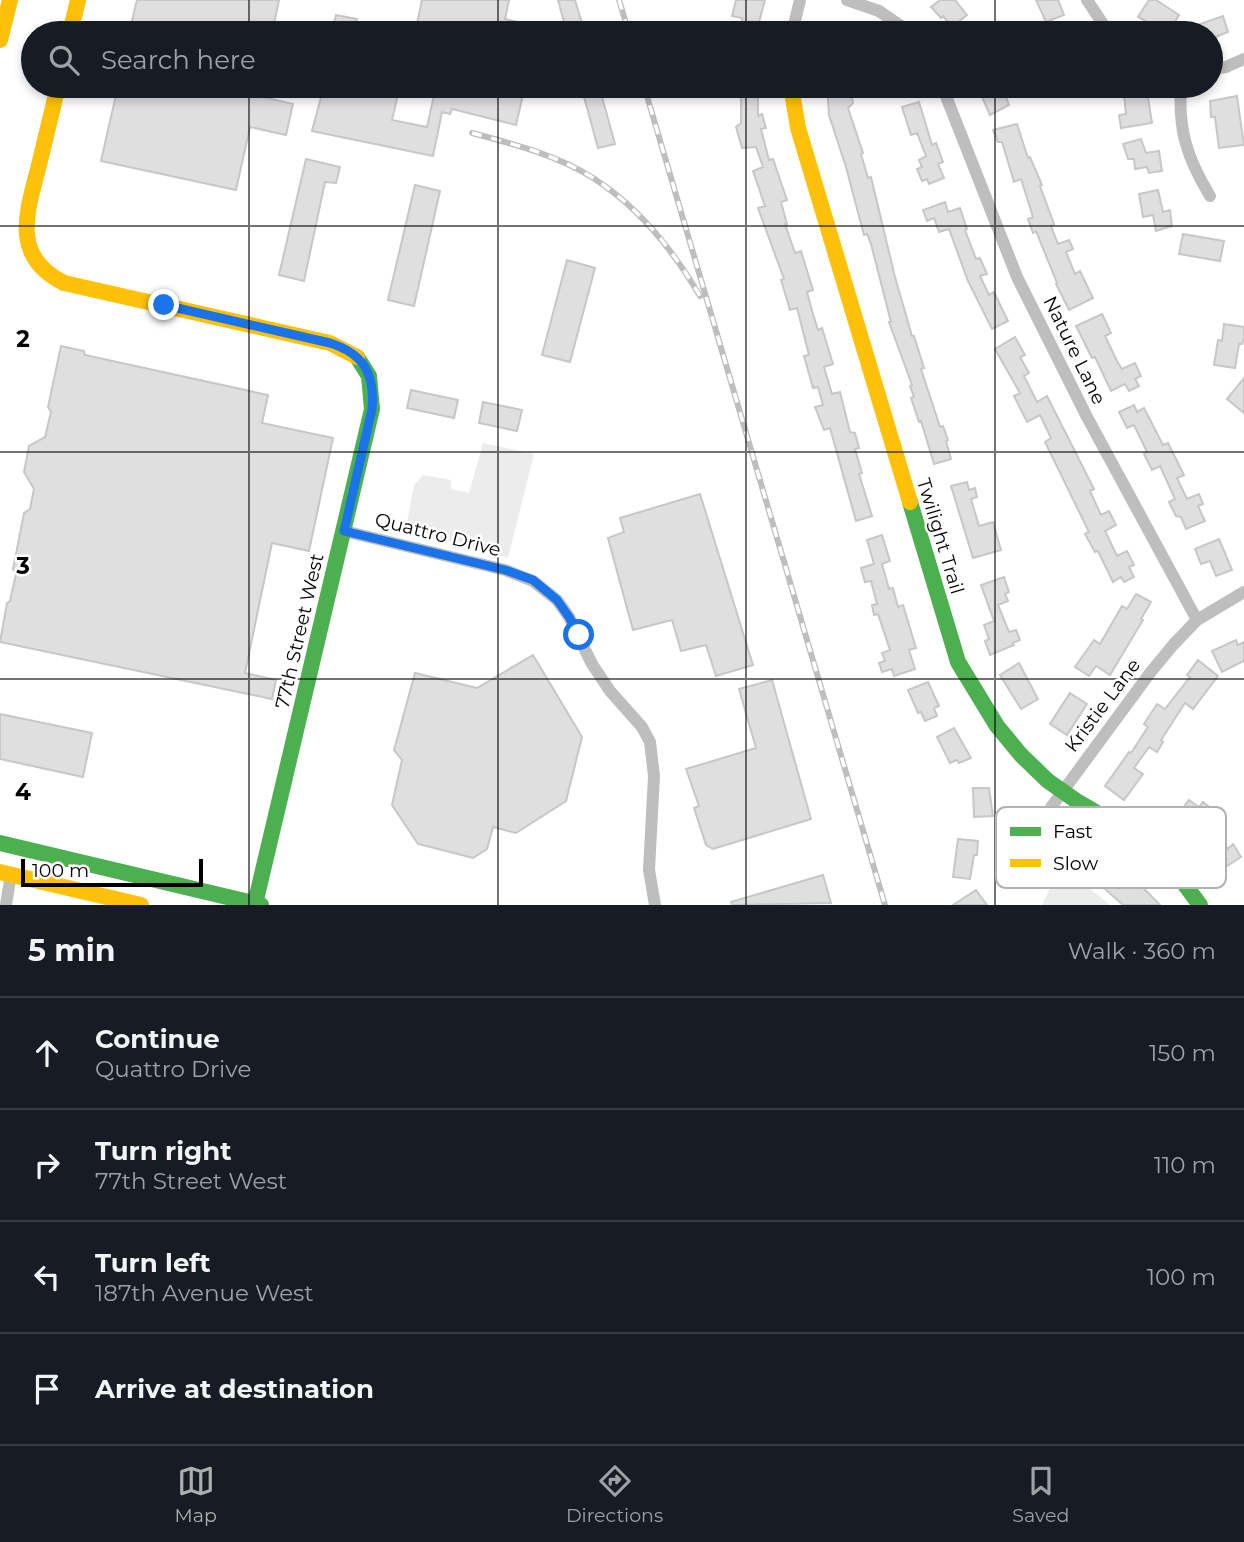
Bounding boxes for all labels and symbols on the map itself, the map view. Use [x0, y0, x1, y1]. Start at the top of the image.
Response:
route end [148, 289, 179, 320]
street label: Nature Lane [1038, 292, 1111, 408]
text: 2 [16, 325, 30, 353]
street label: Twilight Trail [912, 476, 969, 597]
street label: Quattro Drive [372, 508, 503, 561]
street label: 77th Street West [270, 551, 329, 711]
text: 3 [15, 552, 30, 580]
route start [563, 619, 594, 650]
street label: Kristie Lane [1060, 654, 1145, 757]
text: 4 [15, 778, 31, 806]
legend [996, 807, 1226, 888]
text: Fast [1053, 820, 1093, 843]
text: Slow [1053, 852, 1098, 875]
scale bar [21, 856, 203, 888]

